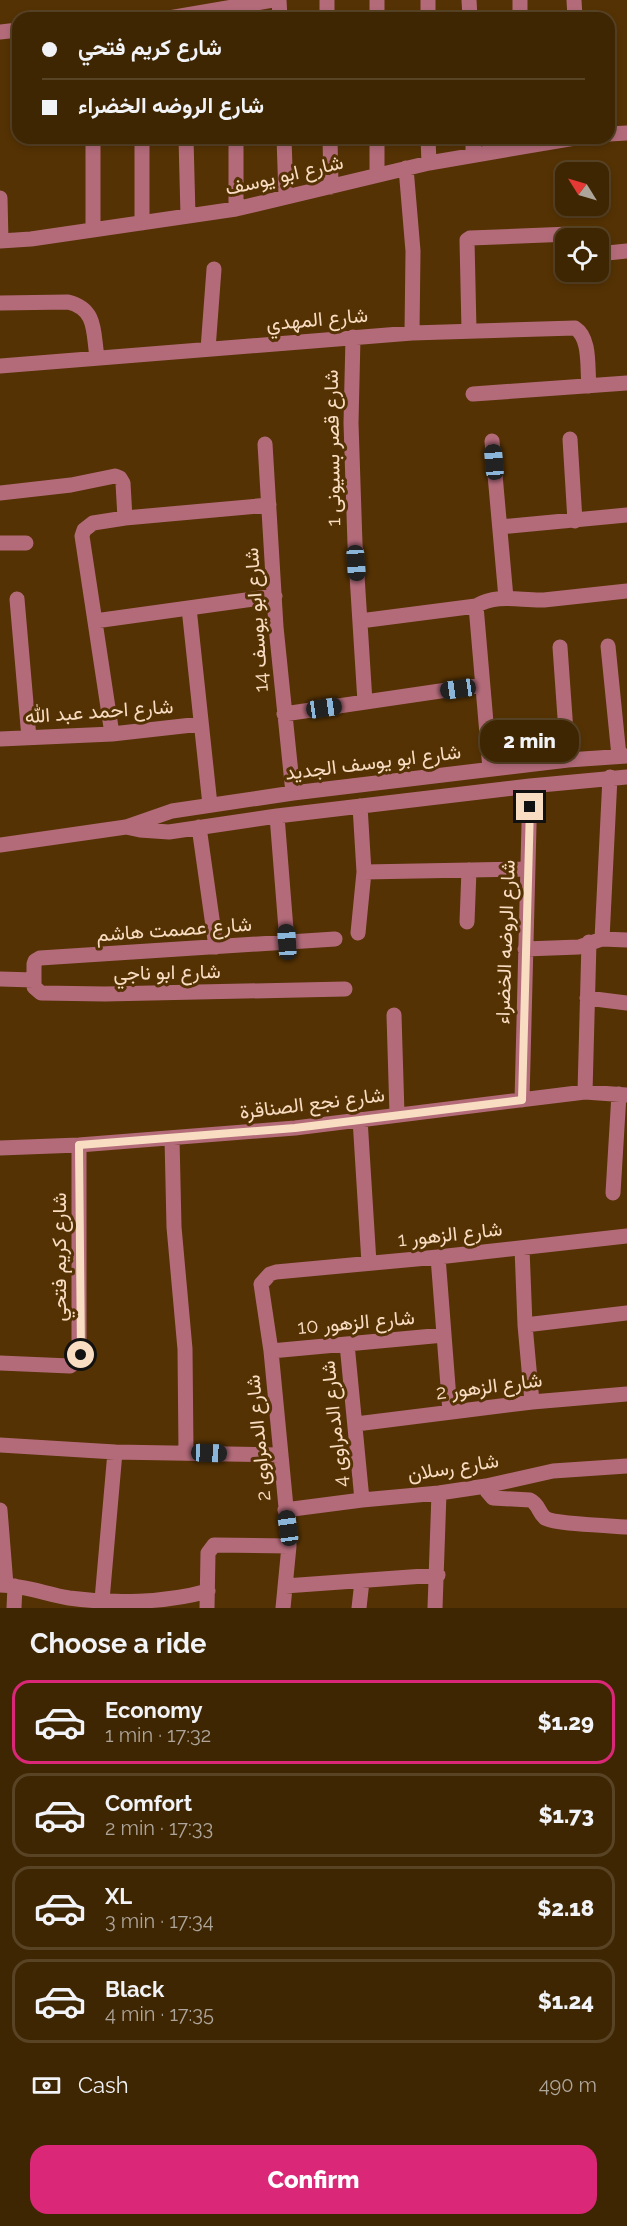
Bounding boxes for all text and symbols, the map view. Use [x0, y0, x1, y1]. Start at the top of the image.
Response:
text: شارع كريم فتحي [78, 34, 222, 60]
text: شارع الروضه الخضراء [78, 92, 264, 118]
street label: شارع ابو يوسف [223, 150, 346, 202]
north arrow [555, 162, 609, 216]
map controls [555, 162, 609, 282]
button: locate [555, 228, 609, 282]
street label: شارع المهدي [265, 303, 369, 340]
street label: شارع قصر بسيونى 1 [319, 369, 347, 527]
car [483, 443, 505, 481]
car [346, 544, 366, 582]
street label: شارع ابو يوسف 14 [239, 547, 275, 693]
car [439, 678, 477, 700]
street label: شارع احمد عبد الله [24, 694, 174, 730]
car [305, 697, 343, 719]
callout: 2 min [480, 720, 580, 762]
text: 2 min [503, 729, 556, 753]
street label: شارع ابو يوسف الجديد [284, 739, 463, 787]
route end [516, 793, 543, 820]
street label: شارع الروضه الخضراء [490, 859, 522, 1025]
street label: شارع عصمت هاشم [96, 912, 253, 948]
car [277, 923, 297, 961]
street label: شارع ابو ناجي [113, 959, 221, 990]
street label: شارع نجع الصناقرة [238, 1082, 386, 1126]
street label: شارع كريم فتحي [47, 1193, 76, 1321]
street label: شارع الزهور 1 [396, 1217, 504, 1253]
street label: شارع الزهور 10 [296, 1305, 416, 1341]
route start [67, 1341, 94, 1368]
street label: شارع الدمراوى 4 [315, 1359, 355, 1488]
street label: شارع الزهور 2 [434, 1368, 544, 1406]
street label: شارع الدمراوى 2 [241, 1374, 277, 1502]
car [191, 1443, 227, 1463]
street label: شارع رسلان [406, 1448, 501, 1488]
car [277, 1509, 299, 1547]
text: Choose a ride [30, 1628, 206, 1659]
icon: car [33, 1695, 87, 1749]
text: Economy [105, 1697, 203, 1723]
text: $1.29 [538, 1709, 594, 1735]
text: 1 min · 17:32 [105, 1723, 211, 1747]
icon: car [33, 1788, 87, 1842]
text: Comfort [105, 1790, 192, 1816]
text: $1.73 [538, 1802, 594, 1828]
text: 2 min · 17:33 [105, 1816, 213, 1840]
icon: car [33, 1881, 87, 1935]
text: XL [105, 1883, 132, 1909]
text: $2.18 [537, 1895, 594, 1921]
text: 3 min · 17:34 [105, 1909, 214, 1933]
icon: car [33, 1974, 87, 2028]
text: Black [105, 1976, 164, 2002]
text: $1.24 [538, 1988, 594, 2014]
text: 4 min · 17:35 [105, 2002, 214, 2026]
icon: cash [30, 2069, 63, 2102]
text: Cash [78, 2072, 129, 2098]
text: 490 m [539, 2073, 597, 2097]
button: Confirm [30, 2145, 597, 2214]

